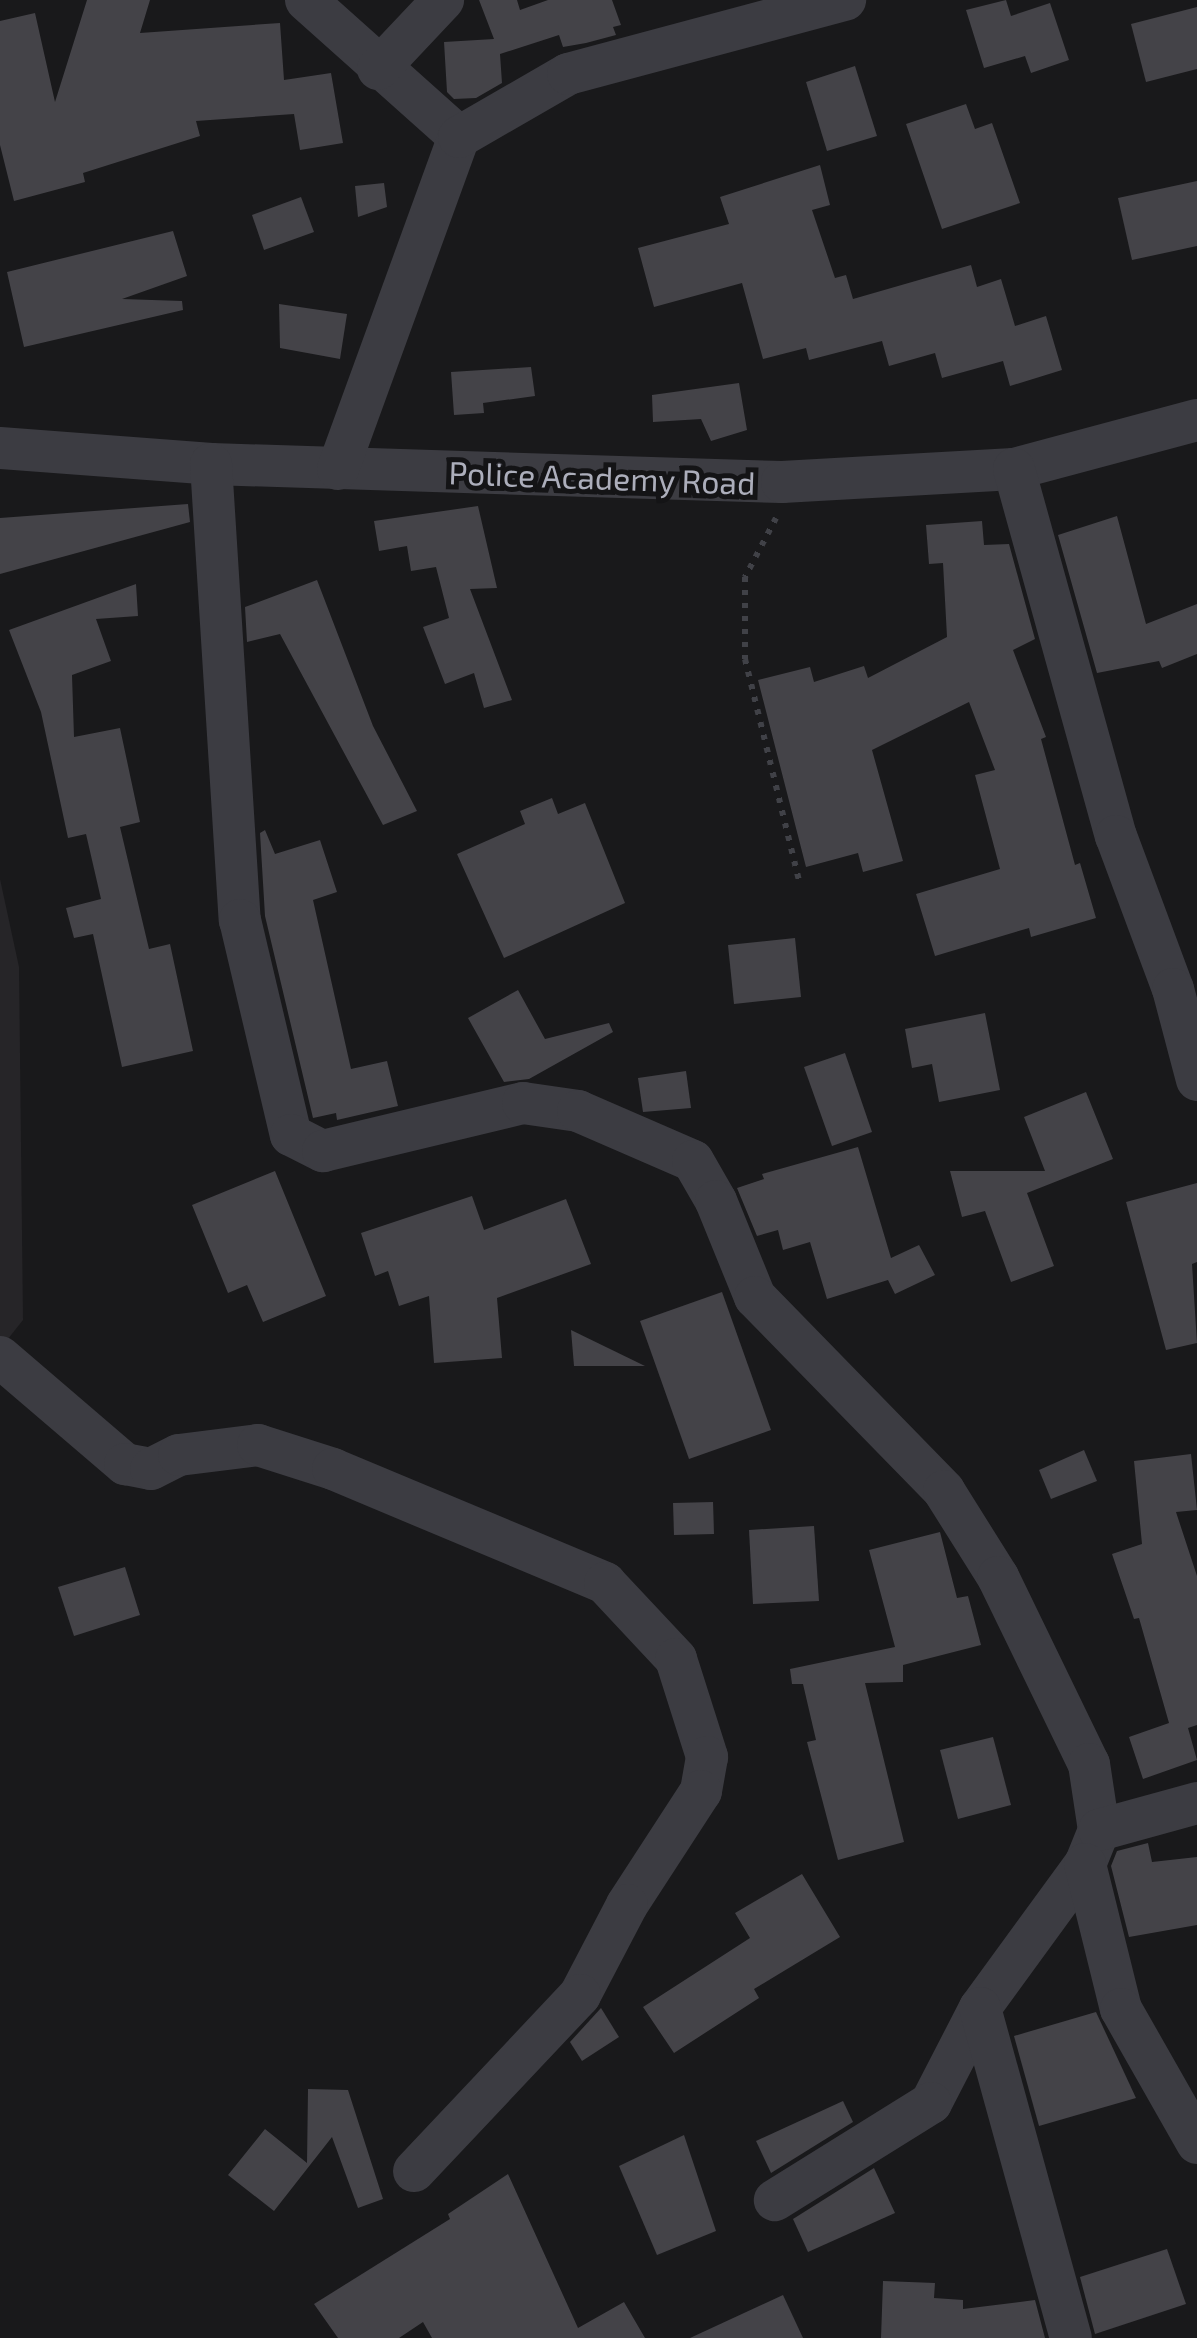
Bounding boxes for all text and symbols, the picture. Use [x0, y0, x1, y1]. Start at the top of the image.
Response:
street label: Police Academy Road [447, 452, 757, 502]

